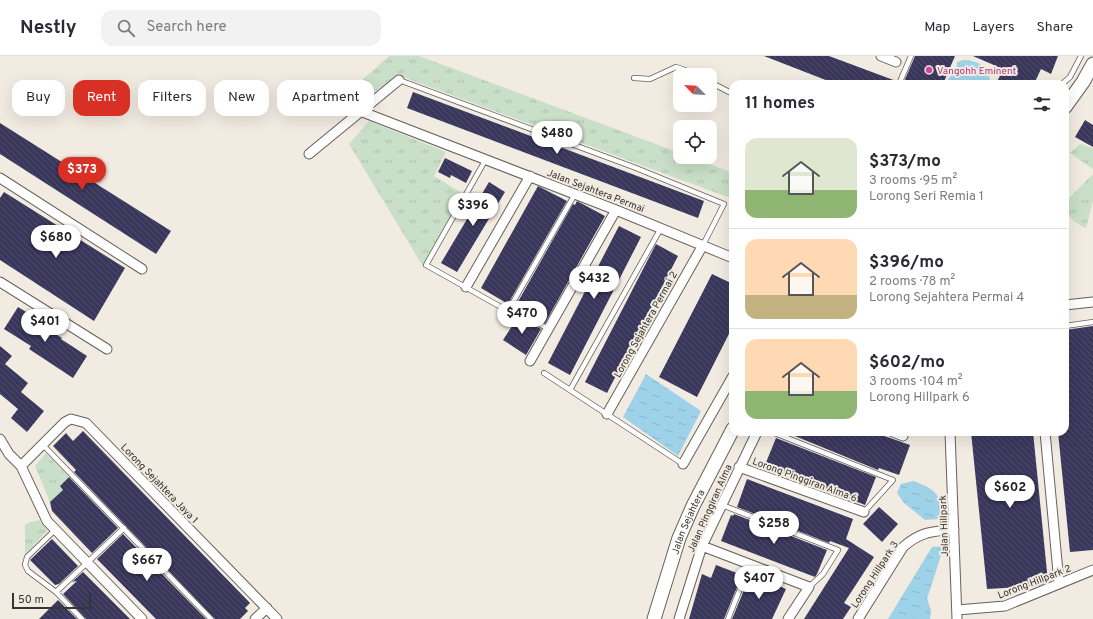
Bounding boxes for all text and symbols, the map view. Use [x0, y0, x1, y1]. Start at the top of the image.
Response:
search box [101, 10, 381, 46]
text: Nestly [20, 16, 77, 40]
icon: search [115, 17, 137, 39]
text: Search here [147, 18, 227, 37]
text: Map [924, 19, 950, 36]
text: Layers [972, 19, 1014, 36]
text: Share [1036, 19, 1073, 36]
marker: Vangohh Eminent [924, 65, 934, 75]
place label: Vangohh Eminent [937, 65, 1016, 78]
north arrow [673, 68, 717, 112]
map controls [673, 68, 717, 164]
chip: Buy [12, 80, 65, 116]
chip: Rent [73, 80, 130, 116]
chip: Filters [138, 80, 206, 116]
chip: New [214, 80, 269, 116]
chip: Apartment [277, 80, 374, 116]
text: 11 homes [745, 93, 815, 115]
icon: filters [1031, 93, 1053, 115]
button: locate [673, 120, 717, 164]
pin: $480 [533, 121, 581, 155]
text: $480 [541, 126, 573, 142]
text: $373/mo [869, 151, 941, 173]
icon: home [777, 154, 825, 202]
pin: $373 [58, 157, 106, 191]
text: $373 [67, 162, 97, 178]
street label: Jalan Sejahtera Permai [545, 167, 646, 216]
text: 3 rooms · 95 m² [869, 173, 957, 189]
text: Lorong Seri Remia 1 [869, 189, 984, 205]
pin: $396 [449, 193, 497, 227]
text: $396 [457, 198, 489, 214]
pin: $680 [32, 225, 80, 259]
text: $680 [40, 230, 72, 246]
text: $396/mo [869, 252, 944, 274]
icon: home [777, 255, 825, 303]
pin: $432 [570, 266, 618, 300]
street label: Lorong Sejahtera Permai 2 [612, 269, 681, 380]
text: $432 [578, 271, 610, 287]
text: 2 rooms · 78 m² [869, 274, 955, 290]
text: Lorong Sejahtera Permai 4 [869, 290, 1024, 306]
pin: $470 [498, 301, 546, 335]
text: $470 [506, 306, 538, 322]
pin: $401 [21, 309, 69, 343]
text: $401 [30, 314, 60, 330]
text: $602/mo [869, 352, 945, 374]
icon: home [777, 355, 825, 403]
text: 3 rooms · 104 m² [869, 374, 963, 390]
text: Lorong Hillpark 6 [869, 390, 970, 406]
street label: Lorong Sejahtera Jaya 1 [117, 441, 200, 527]
street label: Lorong Pinggiran Alma 6 [750, 455, 859, 505]
street label: Jalan Pinggiran Alma [685, 463, 736, 555]
pin: $602 [986, 475, 1034, 509]
text: $602 [994, 480, 1026, 496]
street label: Jalan Sejahtera [669, 488, 708, 556]
street label: Jalan Hillpark [937, 495, 952, 557]
pin: $258 [750, 511, 798, 545]
text: $258 [758, 516, 790, 532]
street label: Lorong Hillpark 3 [849, 539, 902, 611]
pin: $667 [123, 548, 171, 582]
text: $667 [132, 553, 162, 569]
street label: Lorong Hillpark 2 [996, 562, 1073, 602]
pin: $407 [735, 566, 783, 600]
text: $407 [743, 571, 775, 587]
scale bar [12, 591, 91, 610]
text: 50 m [18, 593, 44, 607]

